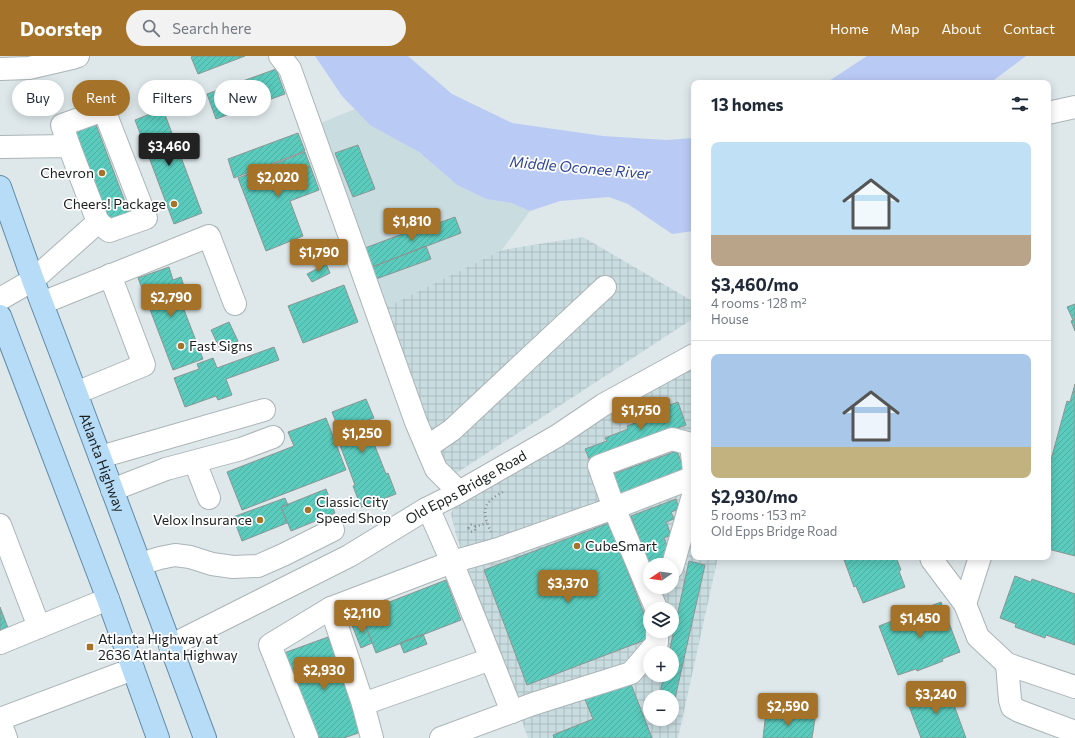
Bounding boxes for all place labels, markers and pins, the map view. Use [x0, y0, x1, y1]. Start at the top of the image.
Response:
pin: $3,460 [136, 133, 202, 167]
place label: Chevron [40, 164, 94, 181]
pin: $2,020 [245, 164, 311, 198]
marker: Chevron [97, 168, 107, 178]
place label: Cheers! Package [63, 195, 166, 212]
marker: Cheers! Package [169, 199, 179, 209]
pin: $1,810 [379, 208, 445, 242]
pin: $1,790 [286, 239, 352, 273]
pin: $2,790 [138, 284, 204, 318]
place label: Fast Signs [189, 337, 253, 354]
marker: Fast Signs [176, 341, 186, 351]
pin: $1,750 [608, 397, 674, 431]
pin: $1,250 [329, 420, 395, 454]
place label: Classic City Speed Shop [316, 493, 391, 526]
marker: Classic City Speed Shop [303, 505, 313, 515]
place label: Velox Insurance [153, 511, 252, 528]
marker: Velox Insurance [255, 515, 265, 525]
place label: CubeSmart [585, 537, 657, 554]
marker: CubeSmart [572, 541, 582, 551]
pin: $3,370 [535, 570, 601, 604]
pin: $2,110 [329, 600, 395, 634]
pin: $1,450 [887, 605, 953, 639]
place label: Atlanta Highway at 2636 Atlanta Highway [98, 630, 238, 663]
marker: Atlanta Highway at 2636 Atlanta Highway [85, 642, 95, 652]
pin: $2,930 [291, 657, 357, 691]
pin: $3,240 [903, 681, 969, 715]
pin: $2,590 [755, 693, 821, 727]

